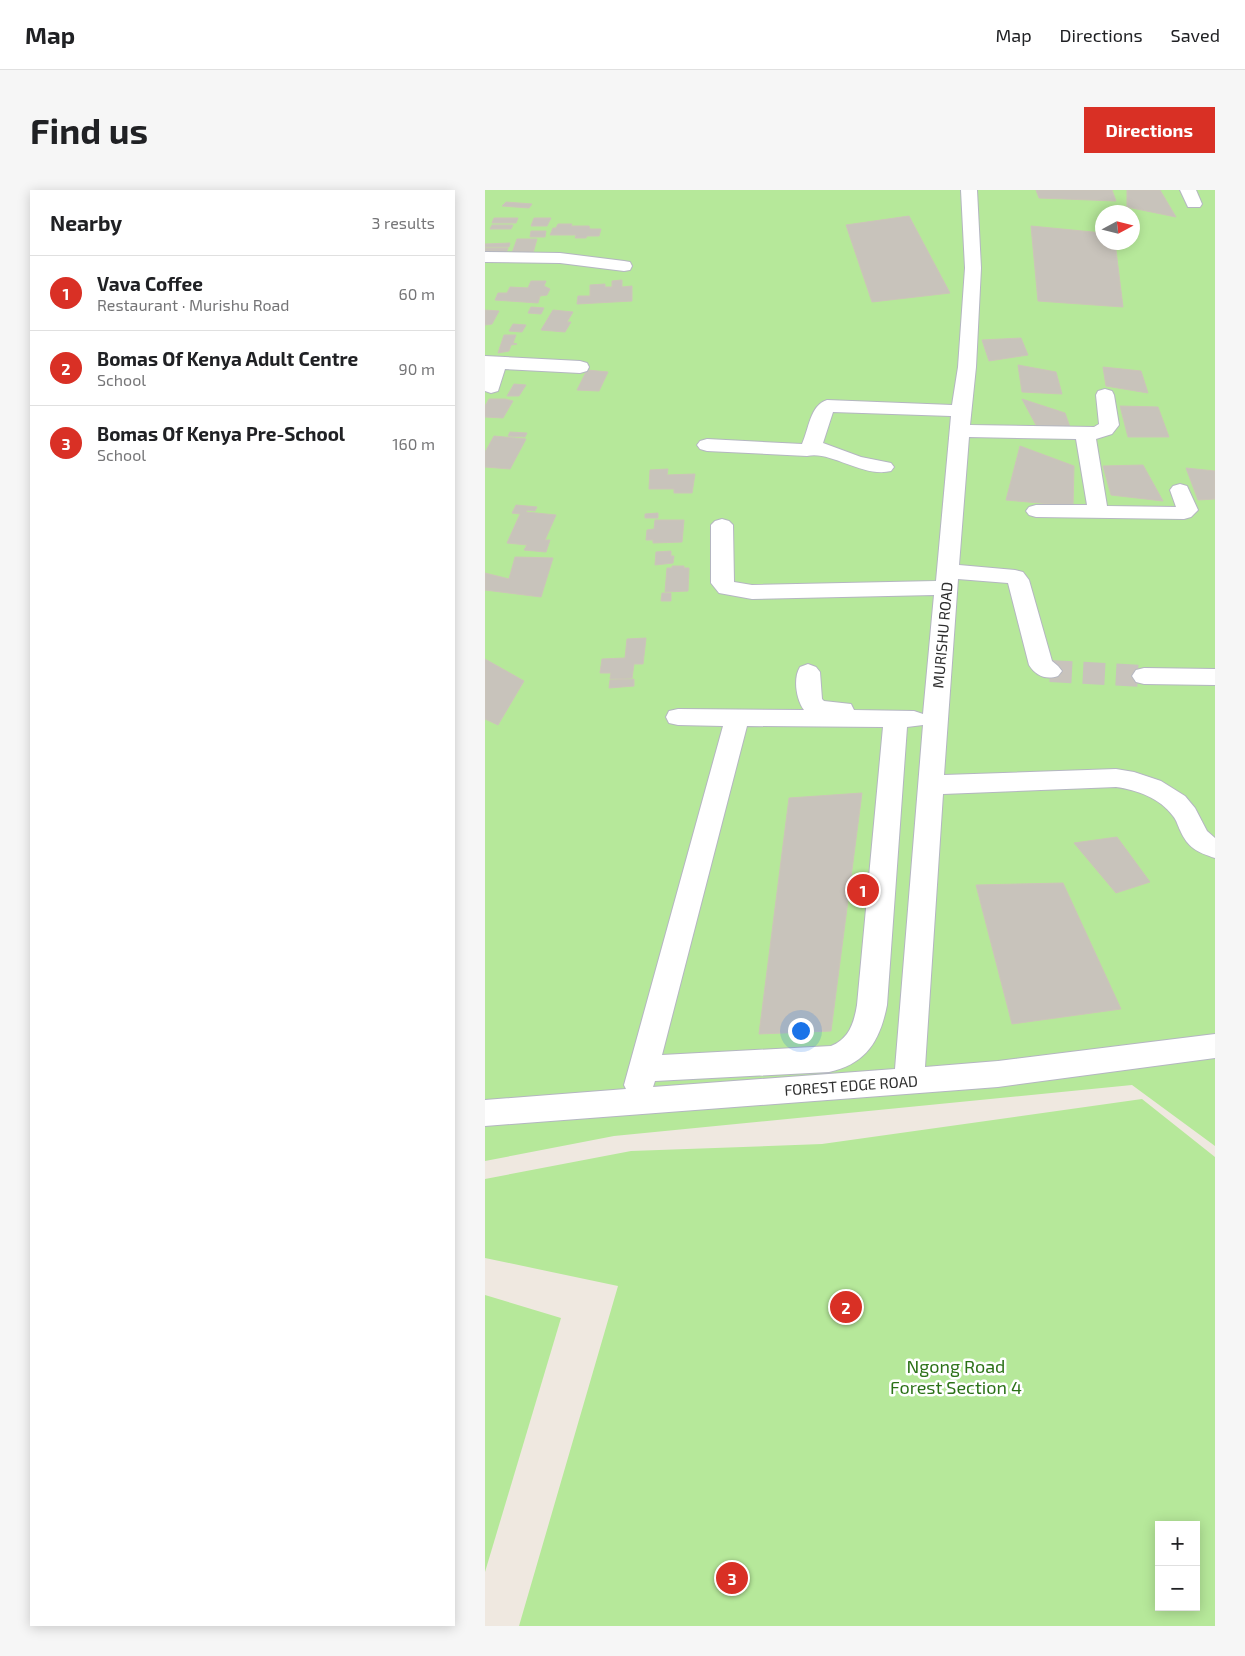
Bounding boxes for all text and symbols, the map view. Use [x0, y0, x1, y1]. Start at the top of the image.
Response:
text: Map [25, 20, 75, 49]
text: Map [995, 24, 1032, 46]
text: Directions [1060, 24, 1143, 46]
text: Saved [1171, 24, 1220, 46]
button: Directions [1084, 107, 1215, 153]
text: Find us [30, 109, 148, 151]
north arrow [1095, 205, 1140, 250]
text: Nearby [50, 210, 122, 235]
text: 3 results [372, 213, 435, 232]
text: Vava Coffee [97, 272, 203, 295]
text: 1 [63, 284, 69, 303]
text: 60 m [399, 284, 435, 303]
text: Restaurant · Murishu Road [97, 295, 290, 314]
text: Bomas Of Kenya Adult Centre [97, 347, 358, 370]
text: 2 [61, 359, 71, 378]
text: 90 m [399, 359, 435, 378]
text: School [97, 370, 146, 389]
text: Bomas Of Kenya Pre-School [97, 422, 345, 445]
text: 3 [61, 434, 71, 453]
text: 160 m [392, 434, 435, 453]
text: School [97, 445, 146, 464]
street label: MURISHU ROAD [928, 581, 956, 689]
pin: 1 [847, 871, 879, 909]
your location [788, 1018, 814, 1044]
street label: FOREST EDGE ROAD [784, 1071, 918, 1099]
pin: 2 [830, 1288, 862, 1326]
park label: Ngong Road Forest Section 4 [890, 1355, 1022, 1398]
map controls [1155, 1521, 1200, 1611]
button: + [1155, 1521, 1200, 1566]
pin: 3 [716, 1559, 748, 1597]
button: − [1155, 1566, 1200, 1611]

